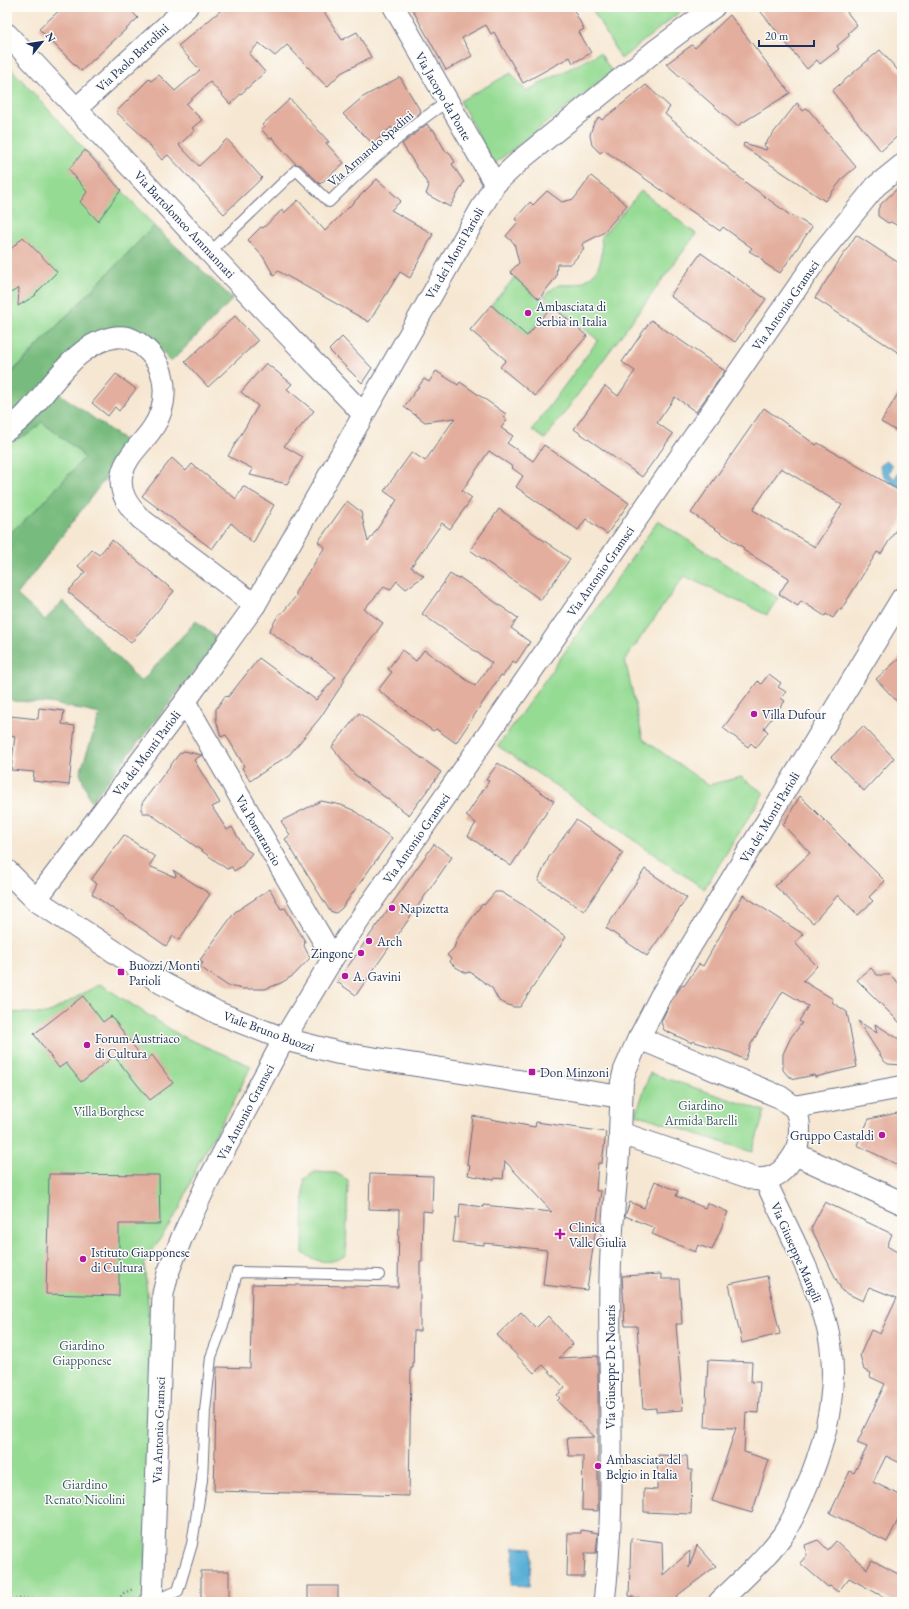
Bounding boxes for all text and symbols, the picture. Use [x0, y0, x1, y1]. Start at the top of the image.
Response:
street label: Via Paolo Bartolini [92, 19, 172, 95]
north arrow [22, 22, 62, 62]
scale bar [759, 22, 814, 48]
text: 20 m [765, 28, 789, 44]
text: N [42, 30, 59, 44]
street label: Via Jacopo da Ponte [411, 49, 476, 144]
street label: Via Armando Spadini [324, 106, 417, 190]
street label: Via Bartolomeo Ammannati [130, 167, 239, 282]
street label: Via dei Monti Parioli [421, 204, 488, 302]
street label: Via Antonio Gramsci [748, 257, 823, 354]
place label: Ambasciata di Serbia in Italia [535, 298, 608, 330]
marker: Ambasciata di Serbia in Italia [523, 308, 533, 318]
street label: Via Antonio Gramsci [563, 523, 638, 620]
place label: Villa Dufour [762, 706, 826, 723]
street label: Via dei Monti Parioli [109, 707, 184, 800]
marker: Villa Dufour [749, 709, 759, 719]
street label: Via dei Monti Parioli [736, 769, 803, 866]
street label: Via Antonio Gramsci [379, 790, 454, 887]
street label: Via Pomarancio [231, 792, 286, 869]
place label: Napizetta [400, 900, 450, 917]
marker: Napizetta [387, 903, 397, 913]
place label: Arch [376, 933, 403, 950]
marker: Arch [364, 936, 374, 946]
place label: Zingone [311, 945, 353, 962]
marker: Zingone [356, 948, 366, 958]
place label: Buozzi/Monti Parioli [129, 957, 200, 989]
marker: Buozzi/Monti Parioli [116, 967, 126, 977]
place label: A. Gavini [352, 968, 401, 985]
marker: A. Gavini [340, 971, 350, 981]
street label: Viale Bruno Buozzi [221, 1007, 317, 1056]
place label: Forum Austriaco di Cultura [95, 1030, 180, 1062]
marker: Forum Austriaco di Cultura [82, 1040, 92, 1050]
street label: Via Antonio Gramsci [213, 1061, 278, 1163]
place label: Don Minzoni [540, 1064, 609, 1081]
marker: Don Minzoni [527, 1067, 537, 1077]
park label: Giardino Armida Barelli [664, 1097, 737, 1129]
park label: Villa Borghese [74, 1103, 144, 1120]
place label: Gruppo Castaldi [790, 1127, 874, 1144]
marker: Gruppo Castaldi [877, 1130, 887, 1140]
street label: Via Giuseppe Mangili [767, 1199, 826, 1305]
place label: Clinica Valle Giulia [569, 1219, 627, 1251]
marker: Clinica Valle Giulia [554, 1228, 566, 1240]
place label: Istituto Giapponese di Cultura [91, 1244, 190, 1276]
marker: Istituto Giapponese di Cultura [78, 1254, 88, 1264]
street label: Via Giuseppe De Notaris [602, 1305, 619, 1429]
park label: Giardino Giapponese [53, 1337, 111, 1369]
street label: Via Antonio Gramsci [148, 1376, 169, 1484]
place label: Ambasciata del Belgio in Italia [605, 1451, 681, 1483]
marker: Ambasciata del Belgio in Italia [593, 1461, 603, 1471]
park label: Giardino Renato Nicolini [45, 1476, 125, 1508]

